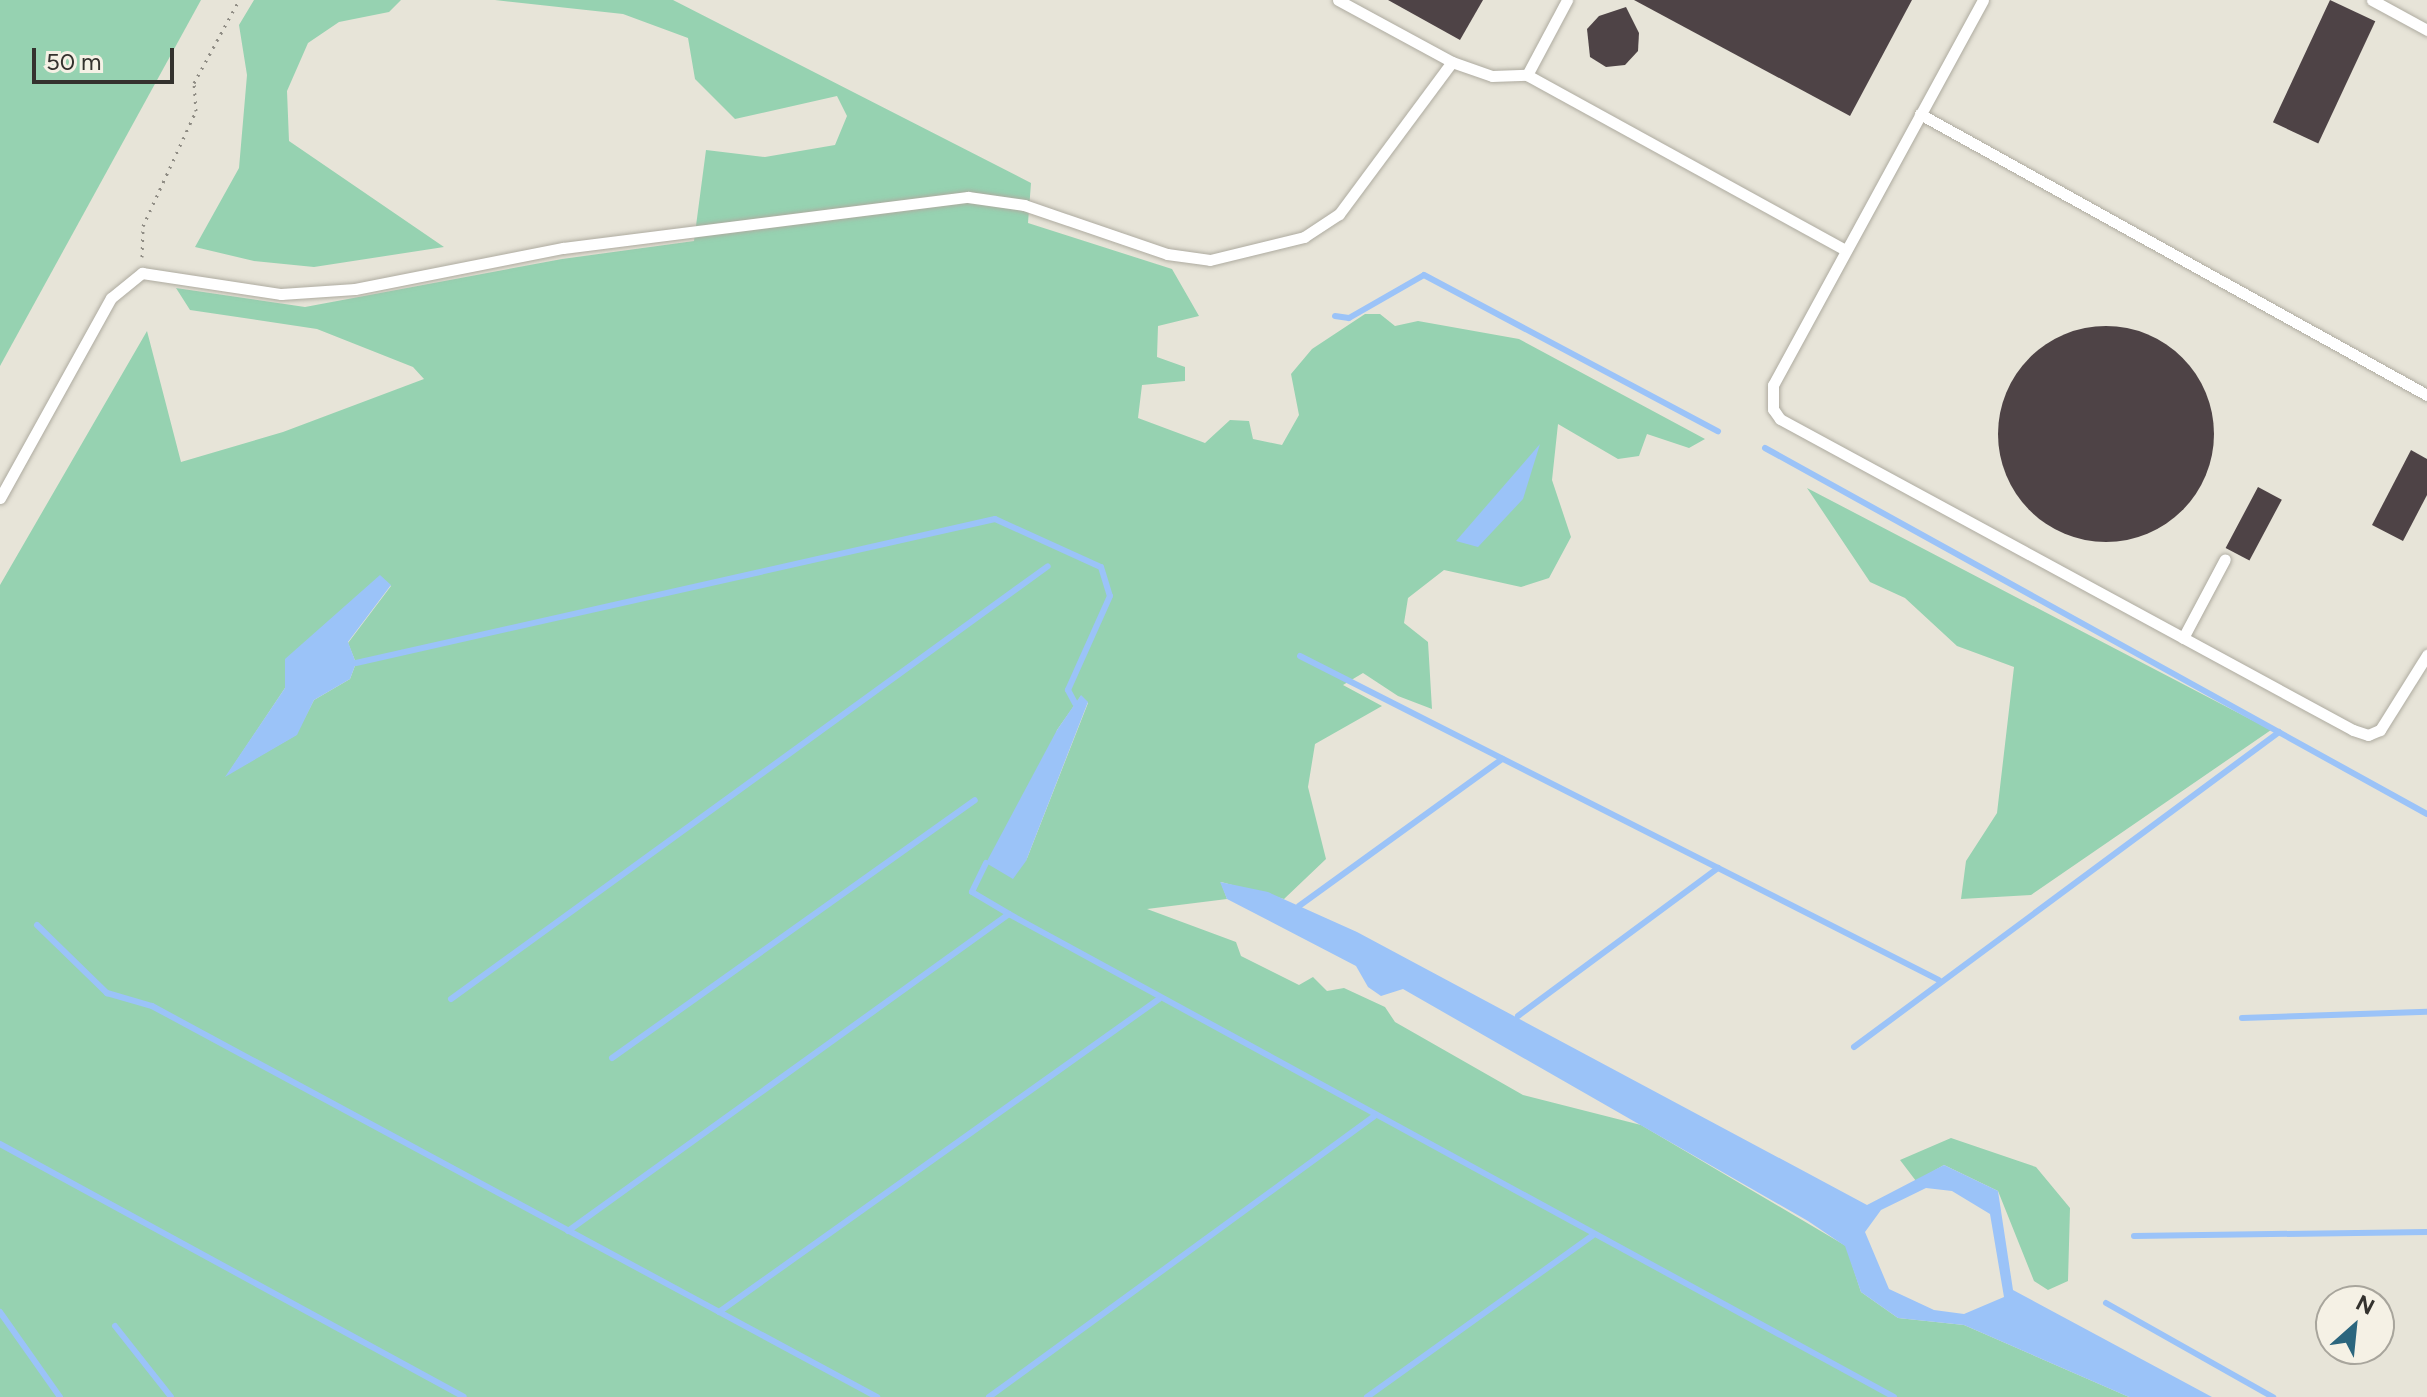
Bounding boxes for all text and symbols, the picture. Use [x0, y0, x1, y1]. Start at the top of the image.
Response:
scale bar [36, 32, 178, 82]
text: 50 m [46, 47, 102, 76]
north arrow [2315, 1285, 2395, 1365]
text: N [2351, 1289, 2379, 1321]

